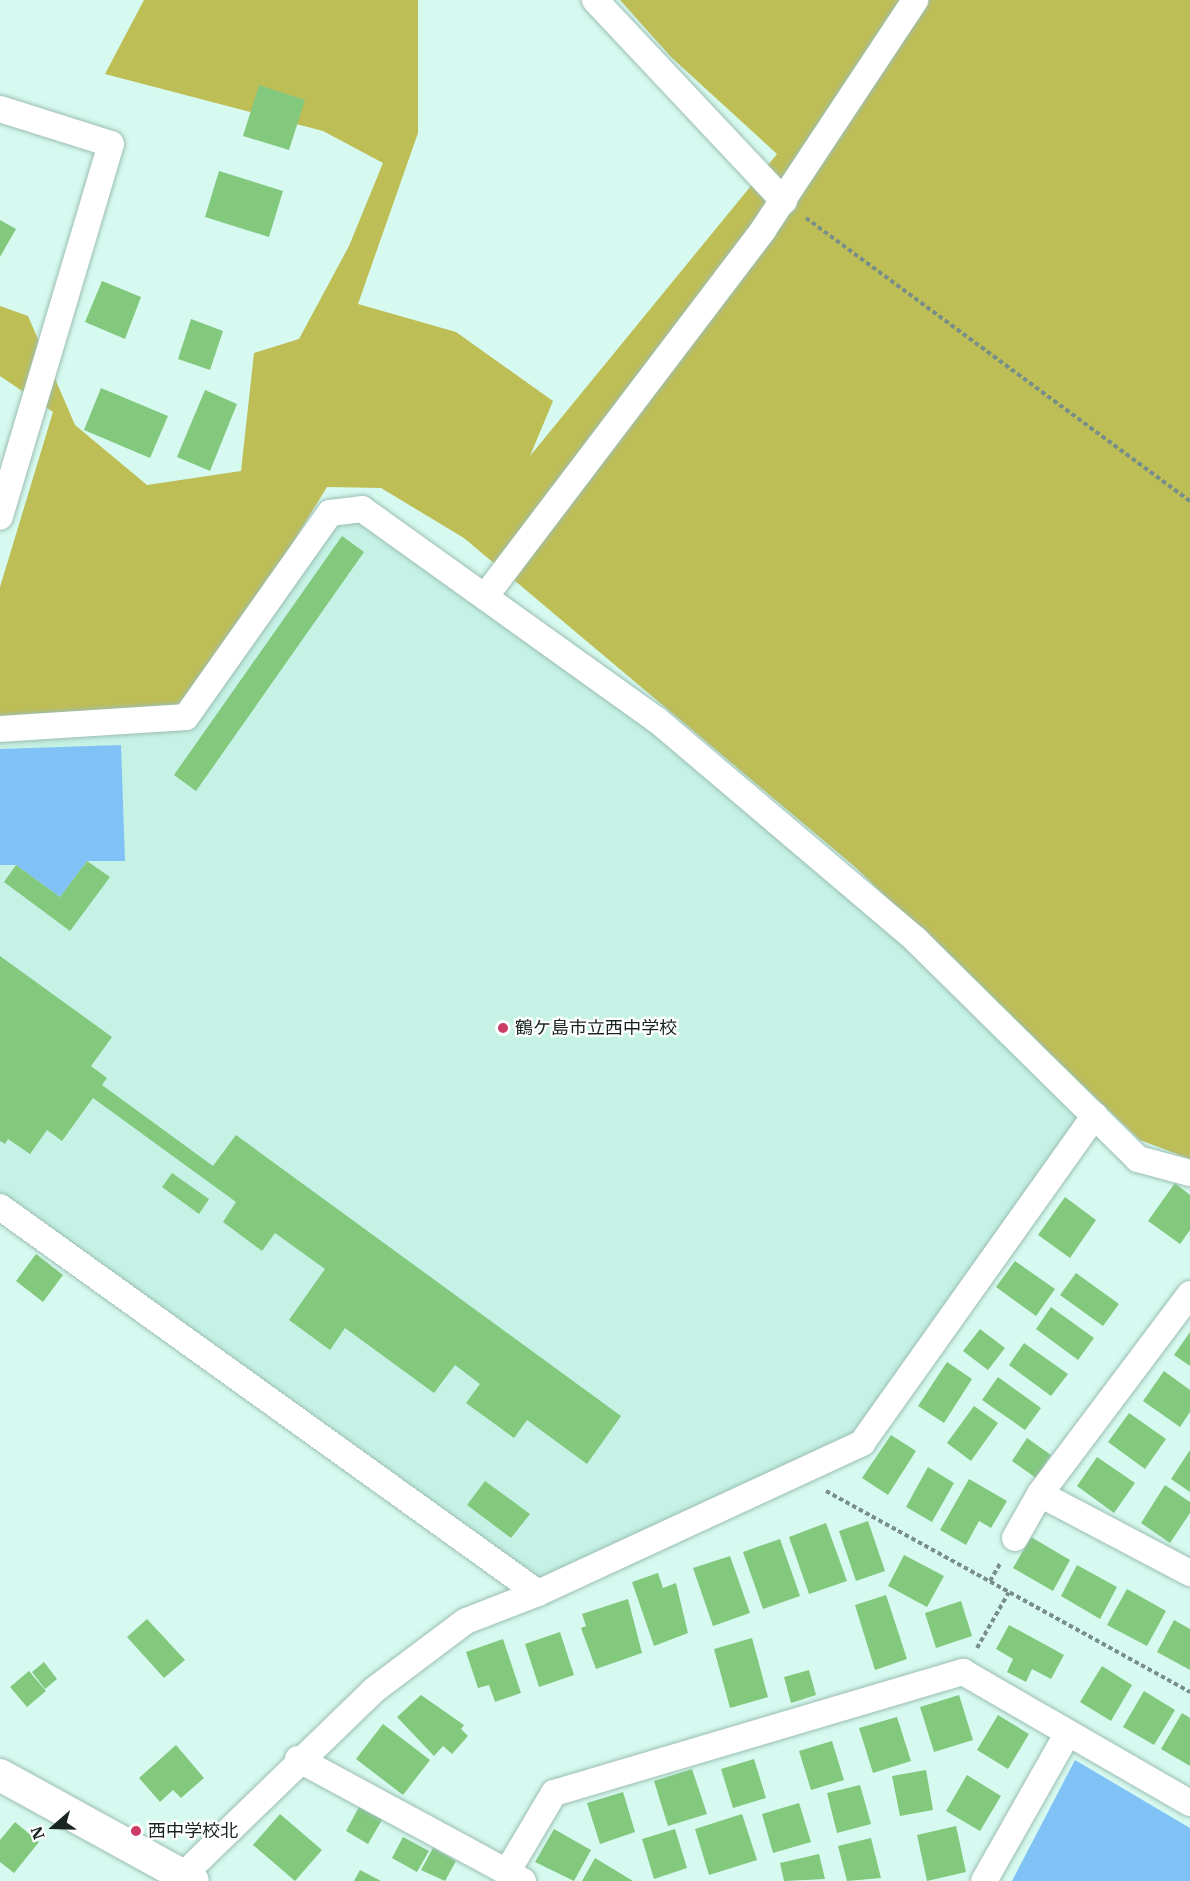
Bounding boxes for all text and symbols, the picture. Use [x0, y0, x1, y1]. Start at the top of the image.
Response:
place label: 鶴ケ島市立西中学校 [515, 1017, 677, 1039]
marker: 鶴ケ島市立西中学校 [496, 1021, 510, 1035]
north arrow [24, 1797, 84, 1857]
place label: 西中学校北 [148, 1820, 238, 1842]
text: N [26, 1824, 49, 1843]
marker: 西中学校北 [129, 1824, 143, 1838]

